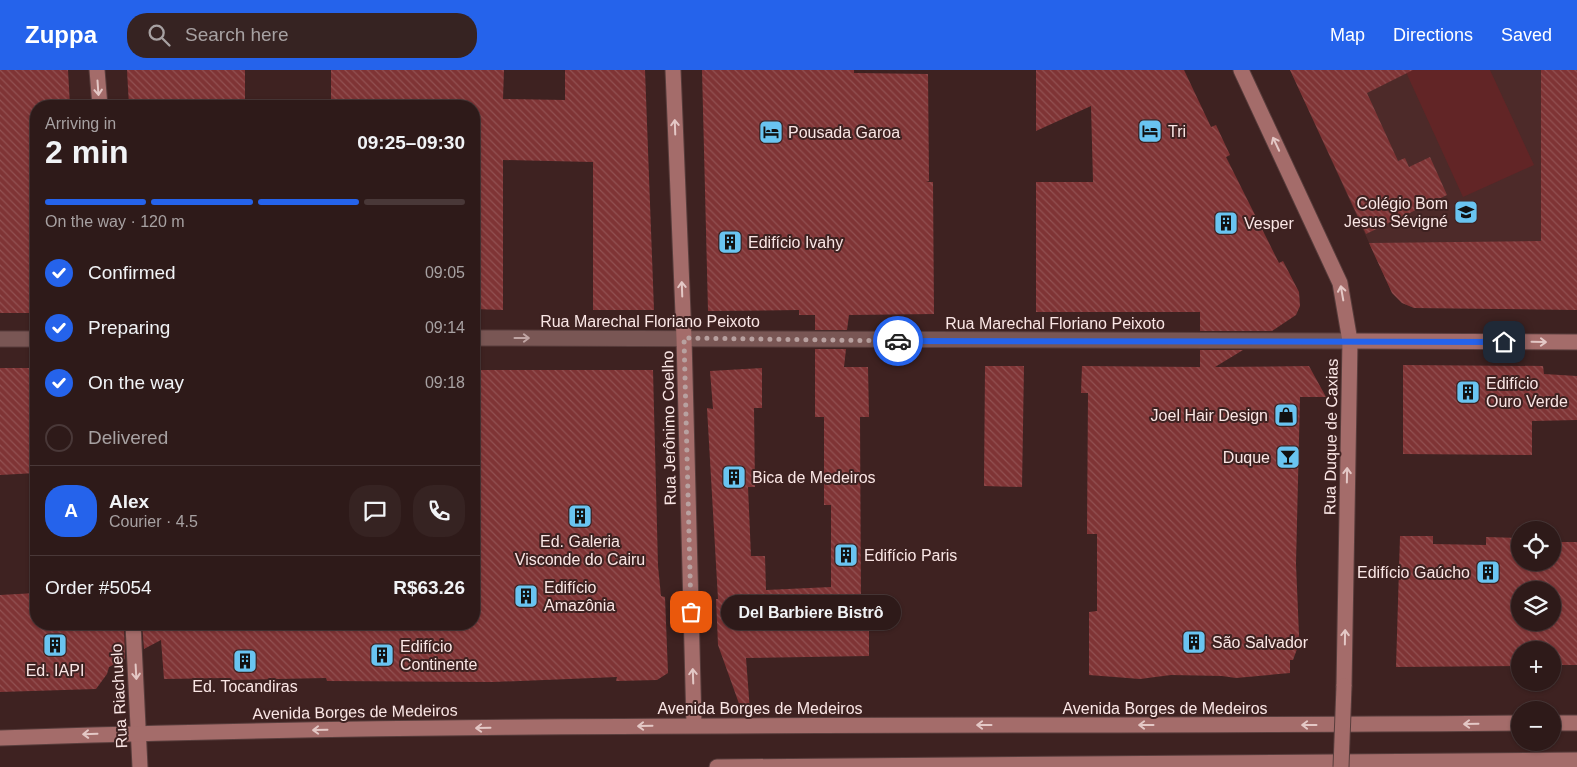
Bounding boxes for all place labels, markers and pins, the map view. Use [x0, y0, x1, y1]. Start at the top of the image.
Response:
hotel icon: Tri [1137, 118, 1163, 144]
hotel icon: Pousada Garoa [758, 119, 784, 145]
place label: Tri [1168, 123, 1186, 140]
place label: Pousada Garoa [788, 124, 900, 141]
place label: Colégio Bom Jesus Sévigné [1344, 195, 1448, 230]
school or university icon: Colégio Bom Jesus Sévigné [1453, 199, 1479, 225]
building icon: Vesper [1213, 210, 1239, 236]
place label: Vesper [1244, 215, 1294, 232]
building icon: Edifício Ivahy [717, 229, 743, 255]
place label: Edifício Ivahy [748, 234, 843, 251]
pin [1483, 321, 1525, 363]
place label: Edifício Ouro Verde [1486, 375, 1568, 410]
building icon: Edifício Ouro Verde [1455, 379, 1481, 405]
shop icon: Joel Hair Design [1273, 402, 1299, 428]
place label: Joel Hair Design [1151, 407, 1268, 424]
bar icon: Duque [1275, 444, 1301, 470]
place label: Duque [1223, 449, 1270, 466]
building icon: Bica de Medeiros [721, 464, 747, 490]
place label: Bica de Medeiros [752, 469, 876, 486]
building icon: Ed. Galeria Visconde do Cairu [567, 503, 593, 529]
place label: Ed. Galeria Visconde do Cairu [515, 533, 645, 568]
building icon: Edifício Paris [833, 542, 859, 568]
place label: Edifício Paris [864, 547, 957, 564]
building icon: Edifício Gaúcho [1475, 559, 1501, 585]
place label: Edifício Gaúcho [1357, 564, 1470, 581]
place label: Edifício Amazônia [544, 579, 615, 614]
building icon: Edifício Amazônia [513, 583, 539, 609]
pin [670, 591, 712, 633]
callout: Del Barbiere Bistrô [721, 594, 901, 630]
building icon: São Salvador [1181, 629, 1207, 655]
building icon: Ed. IAPI [42, 632, 68, 658]
place label: São Salvador [1212, 634, 1309, 651]
place label: Edifício Continente [400, 638, 477, 673]
building icon: Edifício Continente [369, 642, 395, 668]
building icon: Ed. Tocandiras [232, 648, 258, 674]
place label: Ed. IAPI [26, 662, 84, 679]
place label: Ed. Tocandiras [192, 678, 298, 695]

